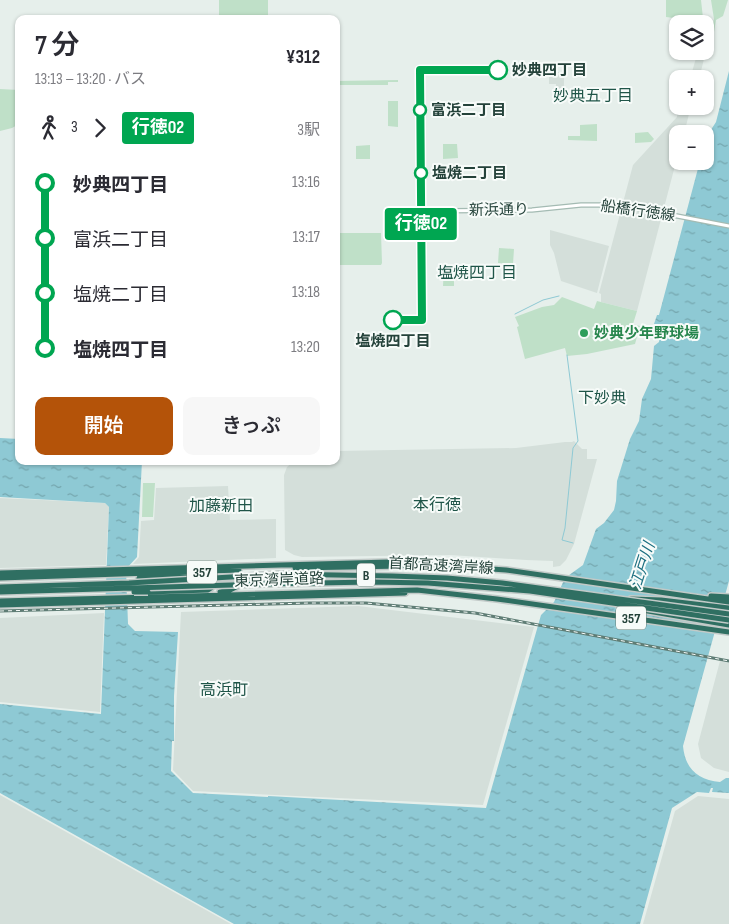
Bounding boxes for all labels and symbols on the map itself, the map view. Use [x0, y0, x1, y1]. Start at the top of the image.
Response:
marker: 妙典四丁目 [488, 60, 508, 80]
place label: 妙典四丁目 [512, 61, 587, 80]
district label: 妙典五丁目 [553, 87, 633, 106]
place label: 富浜二丁目 [431, 101, 506, 120]
marker: 富浜二丁目 [413, 103, 427, 117]
place label: 塩焼二丁目 [432, 164, 507, 183]
marker: 塩焼二丁目 [414, 166, 428, 180]
street label: 船橋行徳線 [600, 196, 676, 226]
street label: 新浜通り [469, 200, 529, 220]
line badge: 行徳02 [386, 208, 456, 240]
district label: 塩焼四丁目 [437, 264, 517, 283]
marker: 塩焼四丁目 [383, 310, 403, 330]
place label: 妙典少年野球場 [594, 324, 699, 343]
marker: 妙典少年野球場 [578, 327, 590, 339]
place label: 塩焼四丁目 [355, 332, 431, 351]
district label: 下妙典 [578, 389, 626, 408]
district label: 本行徳 [413, 496, 461, 515]
district label: 加藤新田 [189, 497, 253, 516]
water label: 江戸川 [627, 538, 660, 592]
street label: 首都高速湾岸線 [388, 554, 494, 578]
road number: 357 [187, 560, 217, 584]
road number: B [357, 564, 375, 586]
street label: 東京湾岸道路 [234, 569, 324, 591]
road number: 357 [616, 606, 646, 630]
district label: 高浜町 [200, 681, 248, 700]

